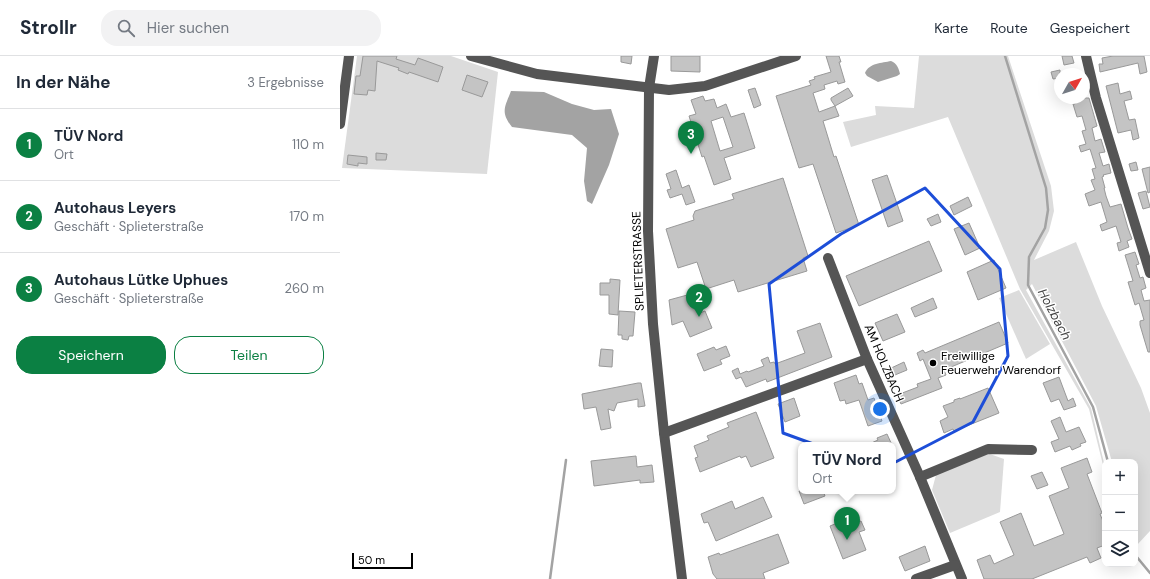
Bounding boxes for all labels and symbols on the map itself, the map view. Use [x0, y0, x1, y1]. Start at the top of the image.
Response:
north arrow [1054, 68, 1090, 104]
pin: 3 [678, 121, 704, 154]
street label: SPLIETERSTRASSE [628, 211, 648, 311]
pin: 2 [686, 284, 712, 317]
water label: Holzbach [1034, 286, 1075, 343]
street label: AM HOLZBACH [860, 322, 908, 404]
place label: Freiwillige Feuerwehr Warendorf [941, 348, 1061, 378]
marker: Freiwillige Feuerwehr Warendorf [928, 358, 938, 368]
your location [870, 399, 890, 419]
pin: 1 [834, 507, 860, 540]
scale bar [352, 551, 413, 570]

